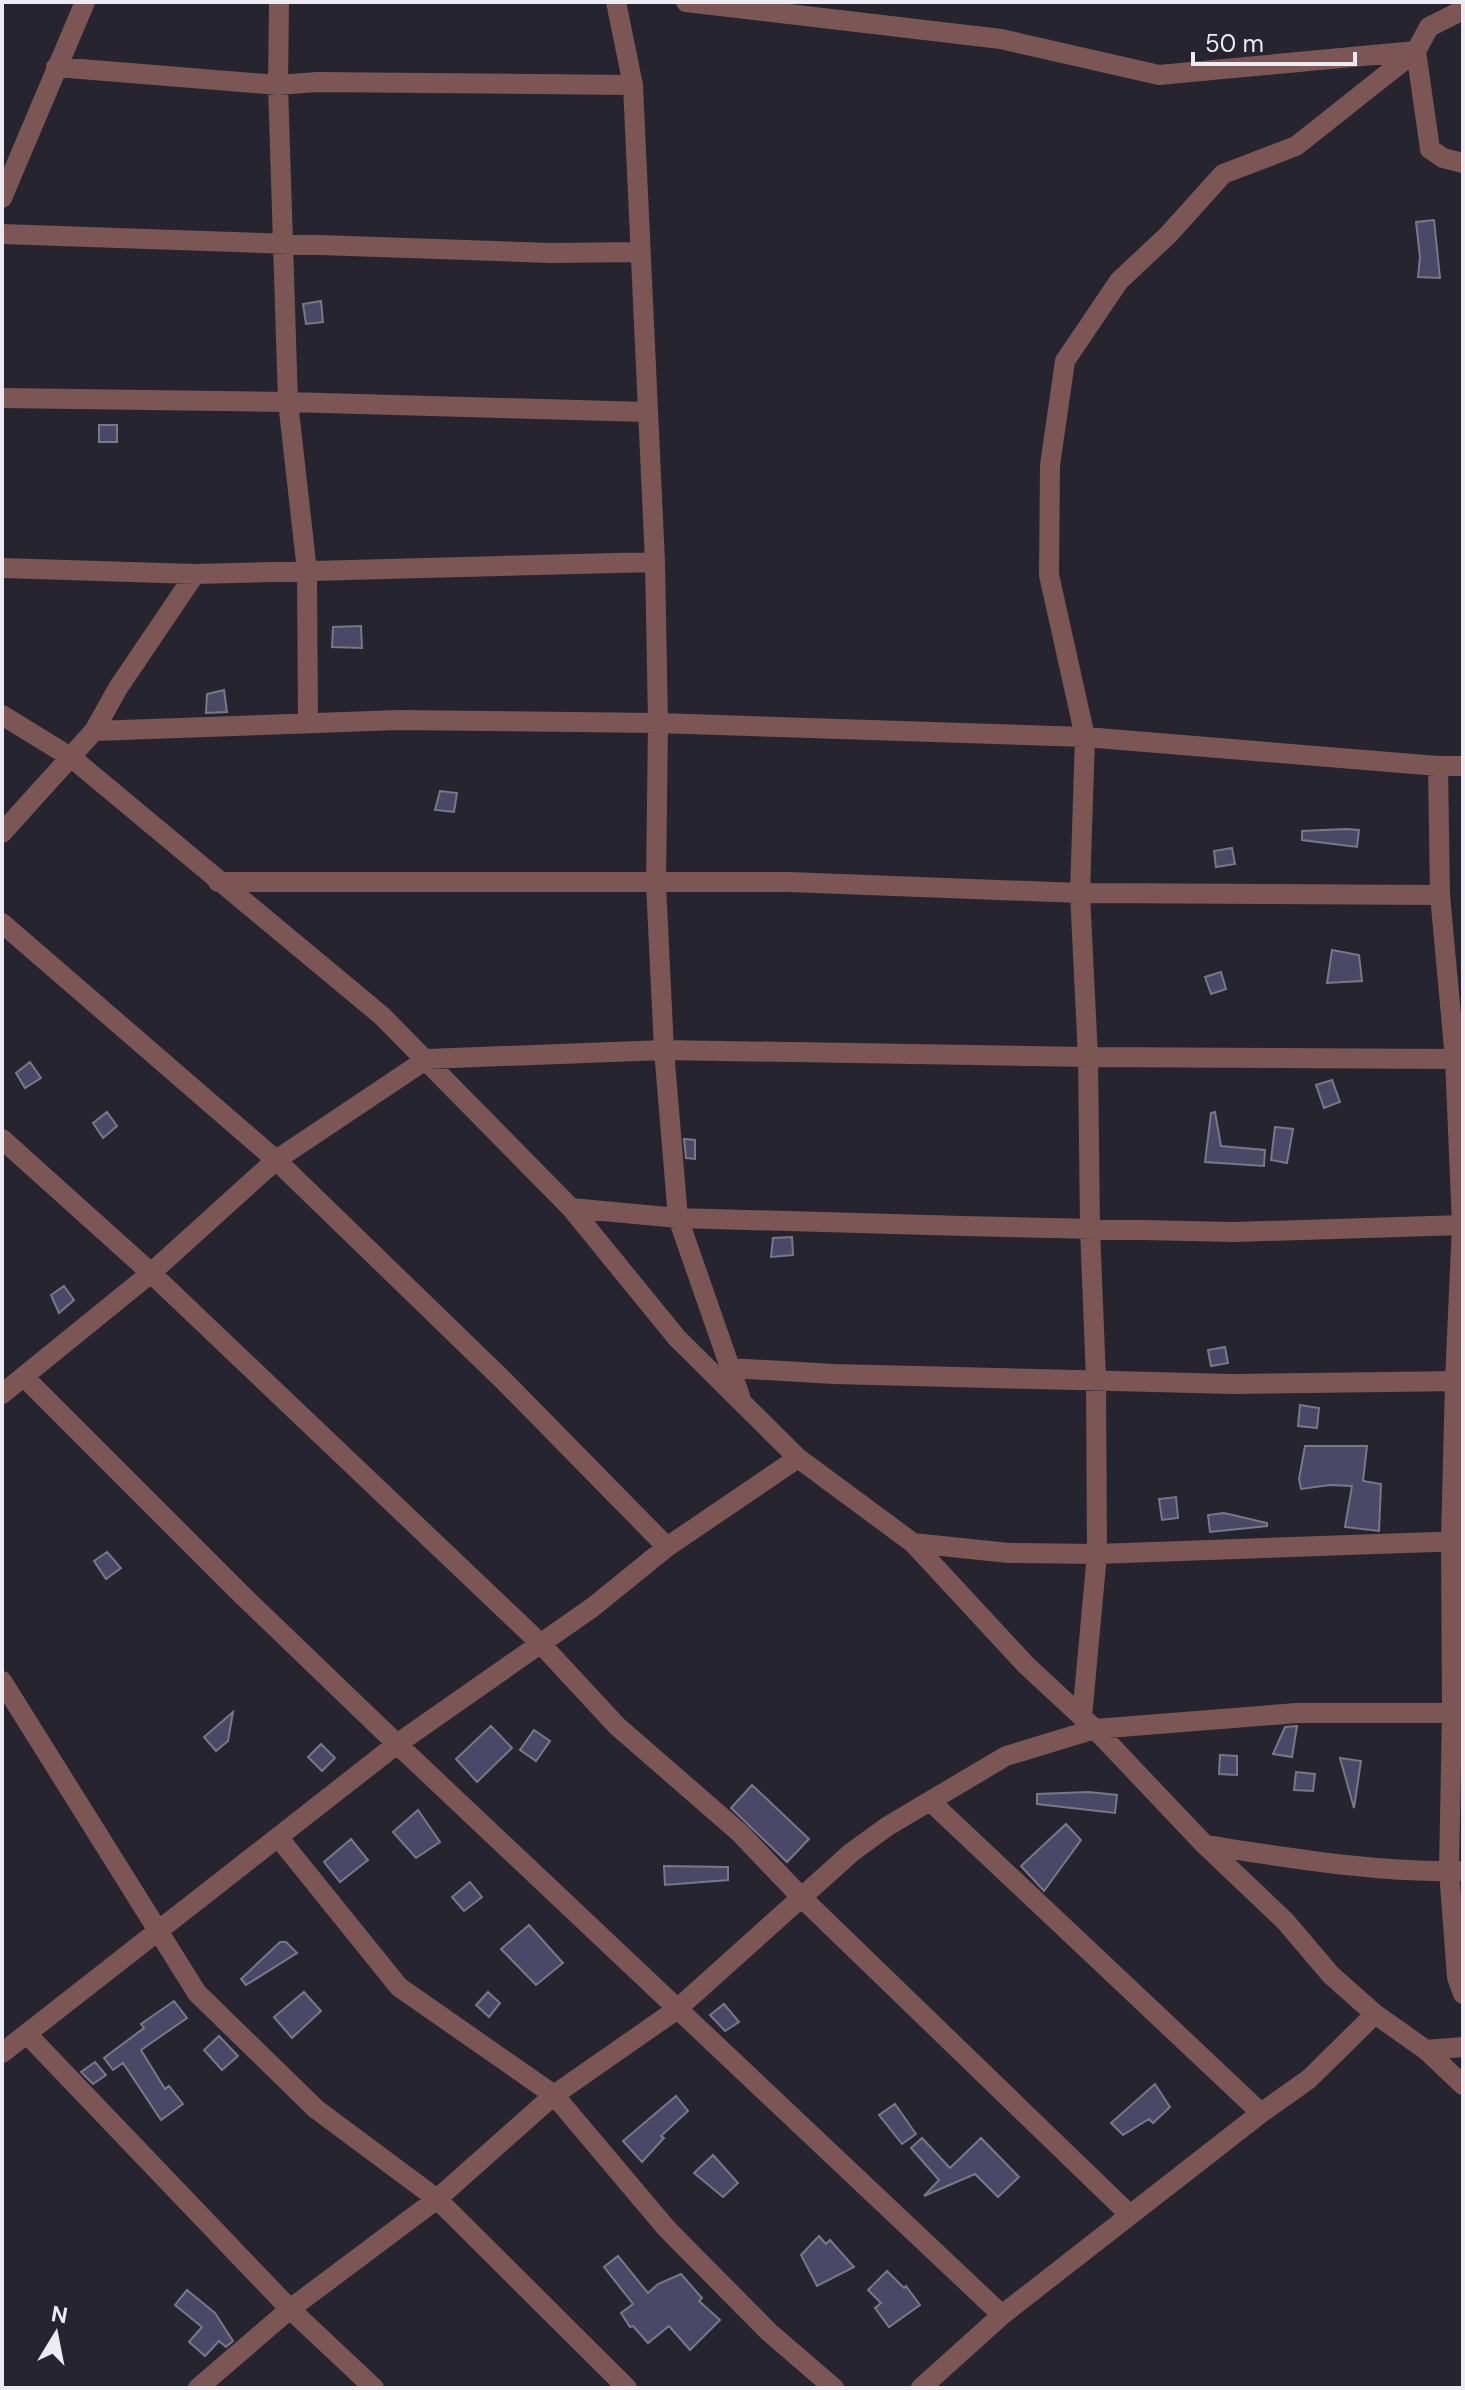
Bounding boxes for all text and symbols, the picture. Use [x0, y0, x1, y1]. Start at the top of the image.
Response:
scale bar [1193, 16, 1355, 66]
text: 50 m [1205, 28, 1264, 59]
north arrow [16, 2294, 96, 2374]
text: N [49, 2299, 70, 2330]

